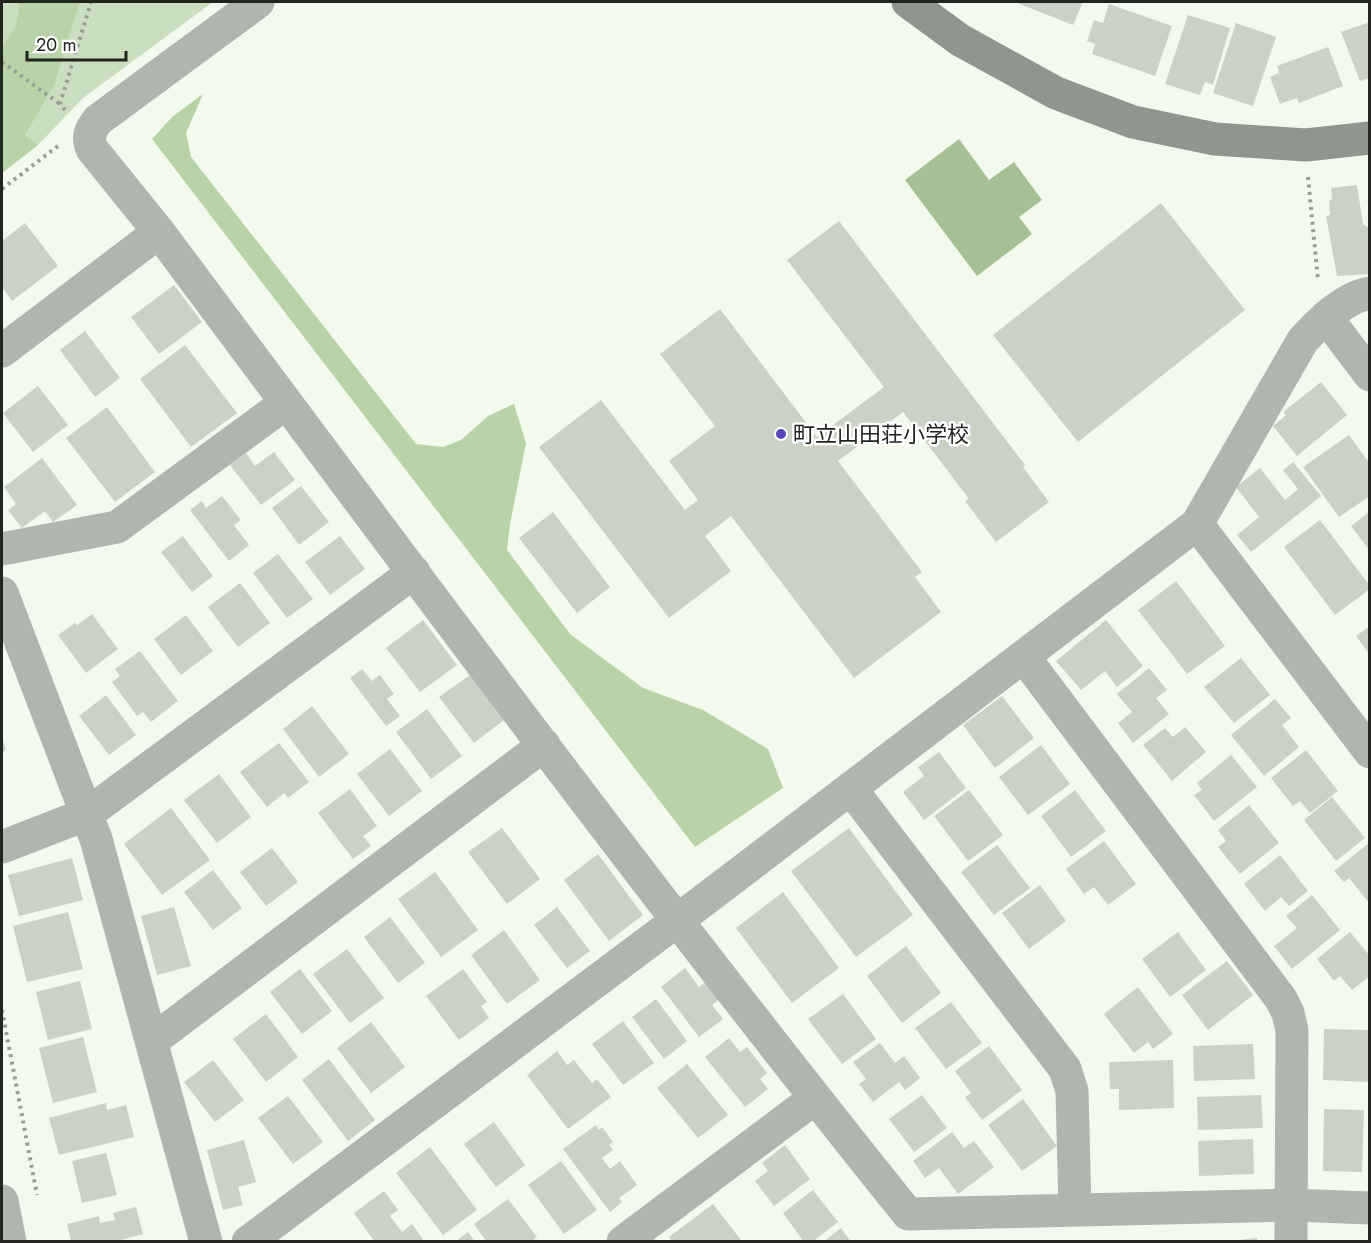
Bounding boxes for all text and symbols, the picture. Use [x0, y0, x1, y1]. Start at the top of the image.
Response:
scale bar [27, 24, 126, 62]
text: 20 m [36, 32, 76, 58]
place label: 町立山田荘小学校 [793, 418, 969, 450]
marker: 町立山田荘小学校 [774, 427, 788, 441]

